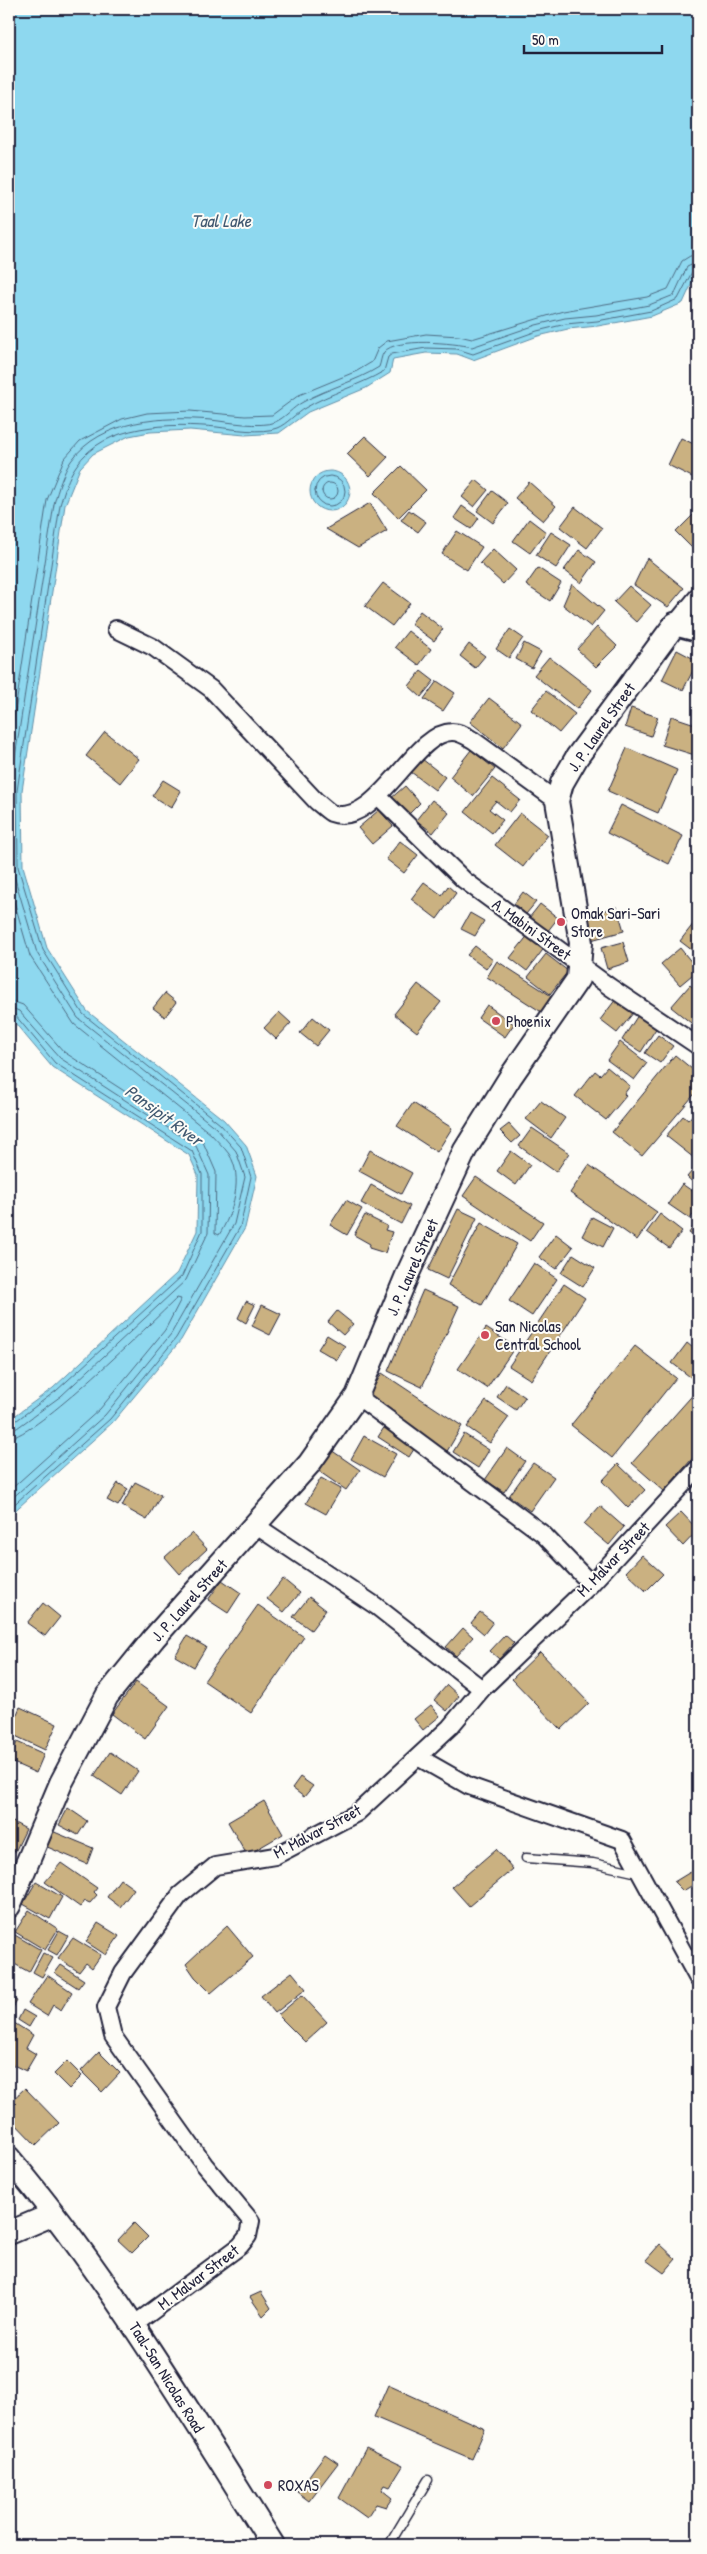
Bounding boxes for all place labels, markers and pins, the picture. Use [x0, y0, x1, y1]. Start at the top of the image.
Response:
place label: Omak Sari-Sari Store [571, 902, 661, 942]
marker: Omak Sari-Sari Store [555, 916, 567, 928]
place label: Phoenix [506, 1010, 551, 1032]
marker: Phoenix [490, 1015, 502, 1027]
place label: San Nicolas Central School [495, 1315, 581, 1355]
marker: San Nicolas Central School [479, 1329, 491, 1341]
place label: ROXAS [278, 2474, 320, 2496]
marker: ROXAS [262, 2479, 274, 2491]

